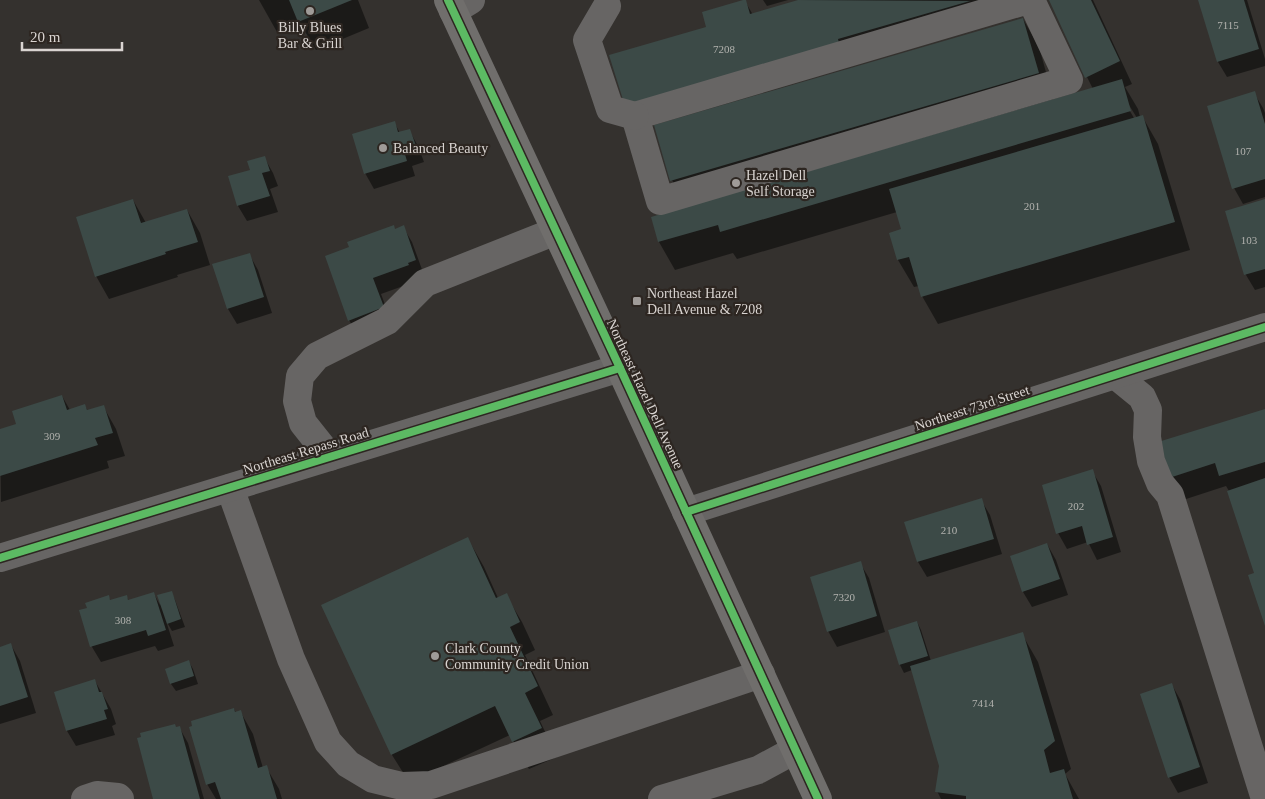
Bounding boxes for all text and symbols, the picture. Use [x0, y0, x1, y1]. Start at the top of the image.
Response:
marker: Billy Blues Bar & Grill [304, 5, 316, 17]
house number: 7115 [1217, 19, 1239, 31]
scale bar [22, 20, 122, 52]
place label: Billy Blues Bar & Grill [278, 20, 342, 51]
text: 20 m [30, 29, 61, 45]
house number: 7208 [713, 43, 736, 55]
place label: Balanced Beauty [393, 141, 488, 156]
marker: Balanced Beauty [377, 142, 389, 154]
house number: 107 [1235, 145, 1252, 157]
place label: Hazel Dell Self Storage [746, 168, 815, 199]
marker: Hazel Dell Self Storage [730, 177, 742, 189]
house number: 201 [1024, 200, 1040, 212]
house number: 103 [1241, 234, 1258, 246]
place label: Northeast Hazel Dell Avenue & 7208 [647, 286, 762, 317]
marker: Northeast Hazel Dell Avenue & 7208 [631, 295, 643, 307]
street label: Northeast Hazel Dell Avenue [604, 317, 686, 471]
street label: Northeast 73rd Street [913, 382, 1031, 434]
street label: Northeast Repass Road [241, 425, 371, 477]
house number: 309 [44, 430, 61, 442]
house number: 202 [1068, 500, 1084, 512]
house number: 210 [941, 524, 958, 536]
house number: 7320 [833, 591, 856, 603]
house number: 308 [115, 614, 132, 626]
place label: Clark County Community Credit Union [445, 641, 589, 672]
marker: Clark County Community Credit Union [429, 650, 441, 662]
house number: 7414 [972, 697, 995, 709]

